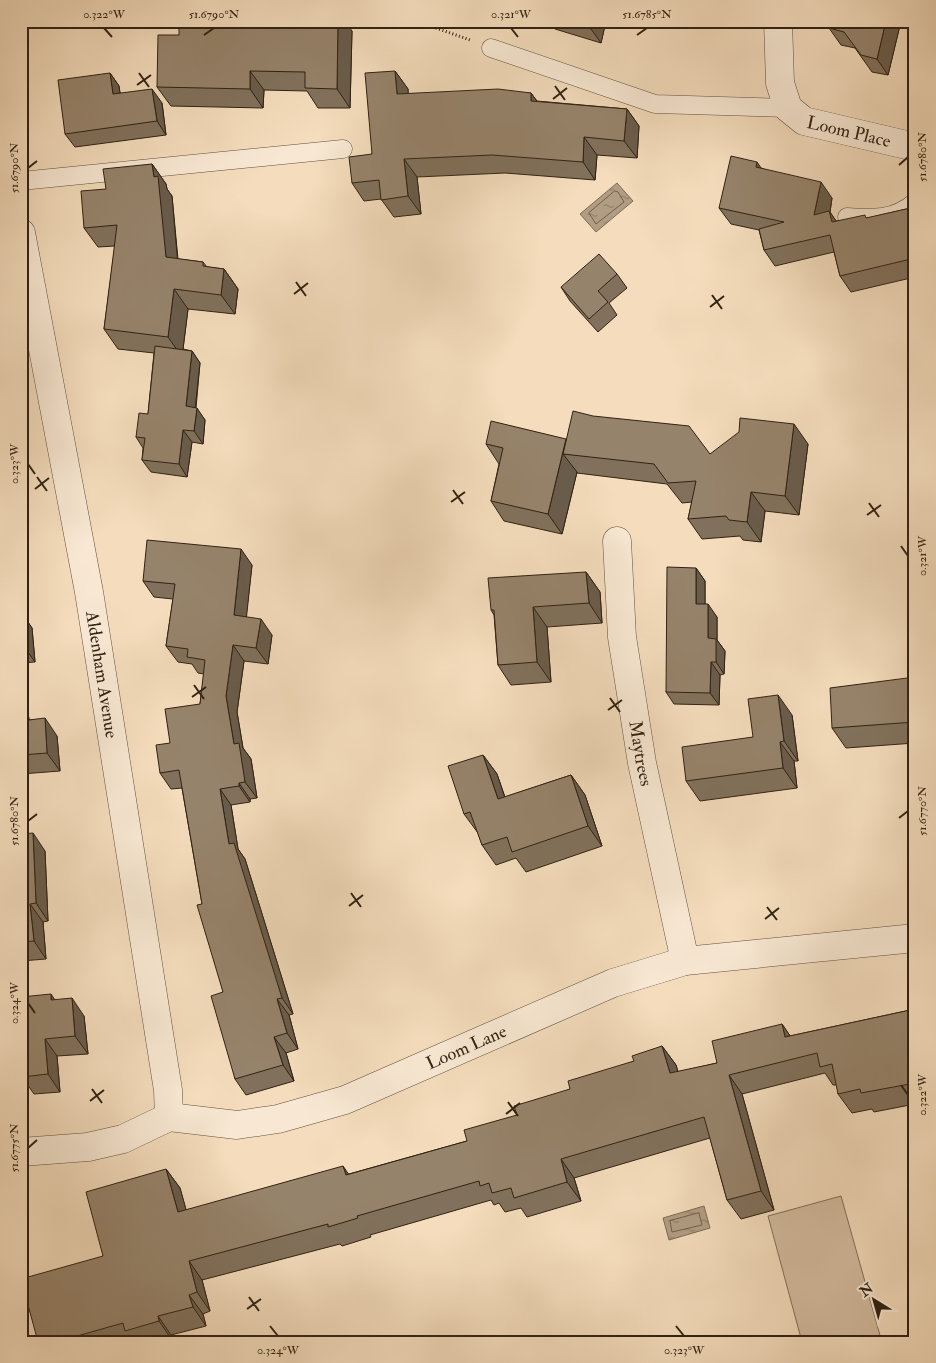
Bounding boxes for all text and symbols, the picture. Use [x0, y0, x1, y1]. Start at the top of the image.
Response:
text: 0.322°W [83, 7, 126, 22]
text: 51.6790°N [189, 7, 240, 22]
text: 0.321°W [491, 7, 532, 22]
text: 51.6785°N [622, 7, 672, 22]
street label: Loom Place [804, 111, 894, 153]
text: 51.6780°N [915, 132, 930, 182]
text: 51.6790°N [7, 142, 22, 193]
text: 0.323°W [7, 443, 22, 484]
text: 0.321°W [915, 535, 930, 576]
street label: Aldenham Avenue [80, 608, 123, 740]
street label: Maytrees [623, 719, 658, 788]
text: 51.6770°N [915, 786, 930, 836]
text: 51.6780°N [7, 796, 22, 846]
text: 0.324°W [7, 981, 22, 1024]
street label: Loom Lane [423, 1020, 511, 1075]
text: 0.322°W [915, 1073, 930, 1116]
text: 51.6775°N [7, 1123, 22, 1173]
north arrow [848, 1276, 898, 1326]
text: N [856, 1279, 877, 1301]
text: 0.324°W [257, 1343, 300, 1358]
text: 0.323°W [664, 1343, 705, 1358]

